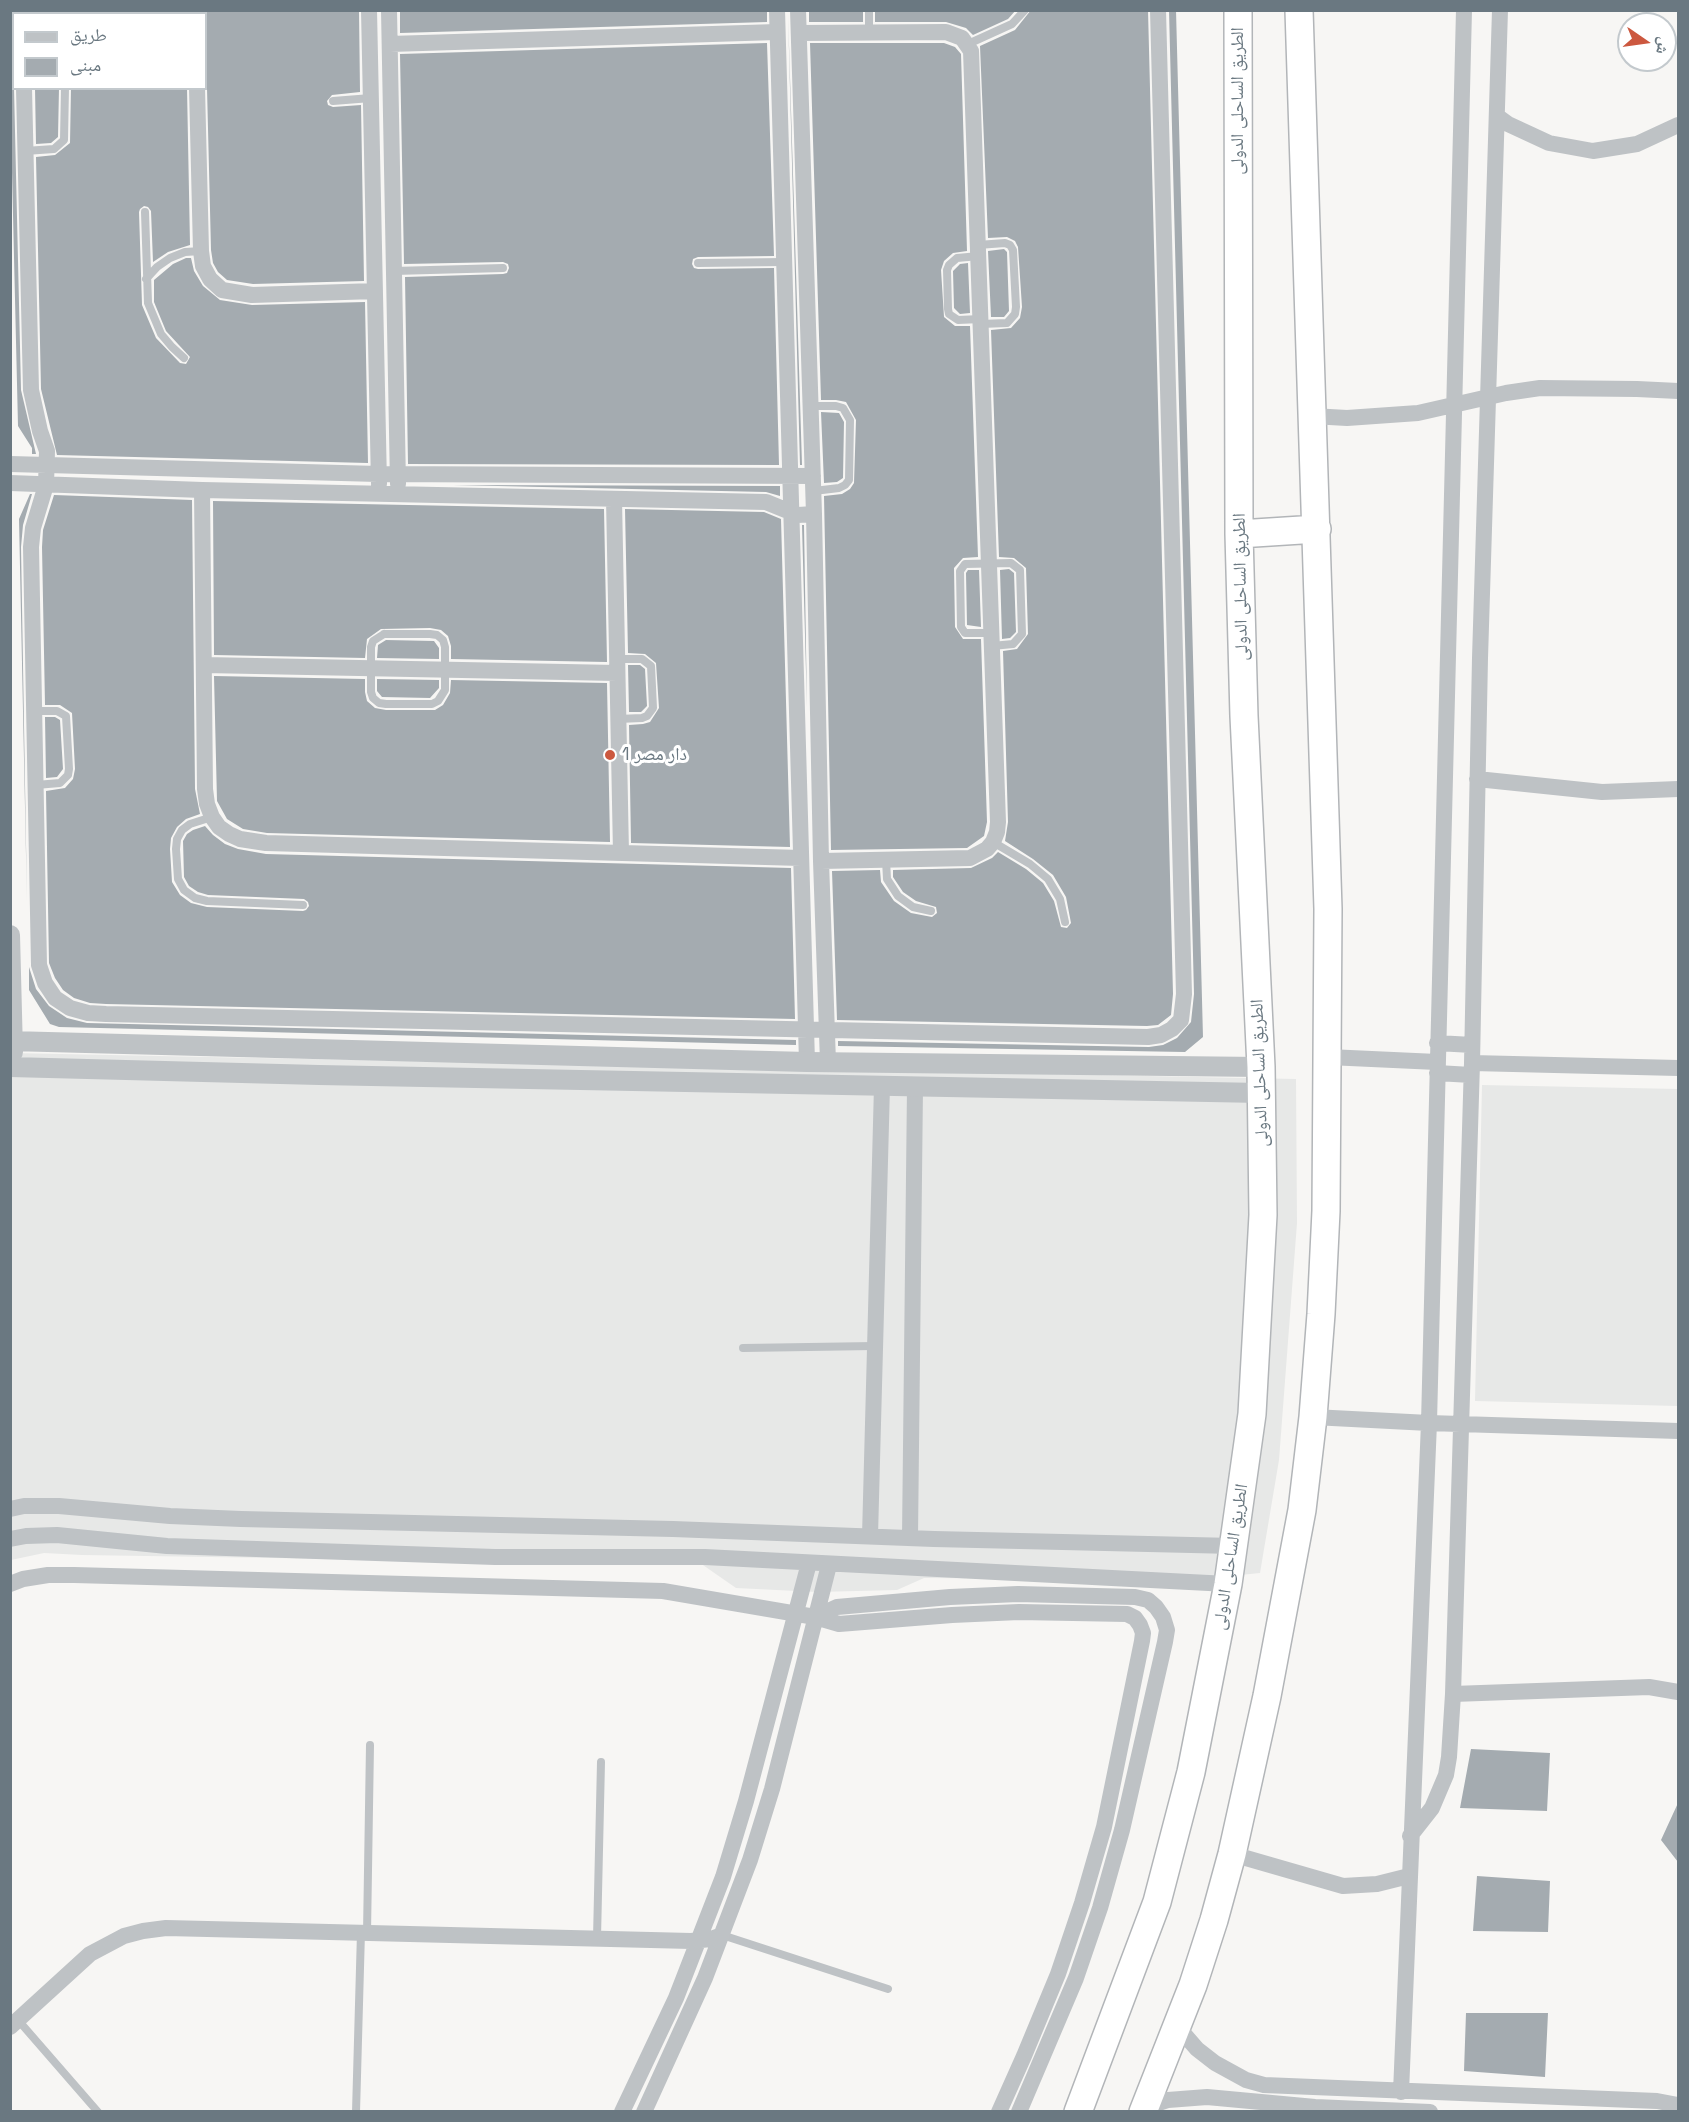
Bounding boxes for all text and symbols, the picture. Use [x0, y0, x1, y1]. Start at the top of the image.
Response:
legend [12, 12, 207, 90]
north arrow [1617, 12, 1677, 72]
text: طريق [70, 23, 107, 46]
street label: الطريق الساحلى الدولى [1227, 27, 1249, 175]
text: ش [1651, 35, 1675, 56]
text: مبنى [70, 53, 101, 76]
street label: الطريق الساحلى الدولى [1229, 513, 1253, 661]
place label: دار مصر 1 [622, 744, 687, 766]
marker: دار مصر 1 [603, 748, 617, 762]
street label: الطريق الساحلى الدولى [1247, 999, 1273, 1147]
street label: الطريق الساحلى الدولى [1209, 1482, 1253, 1632]

